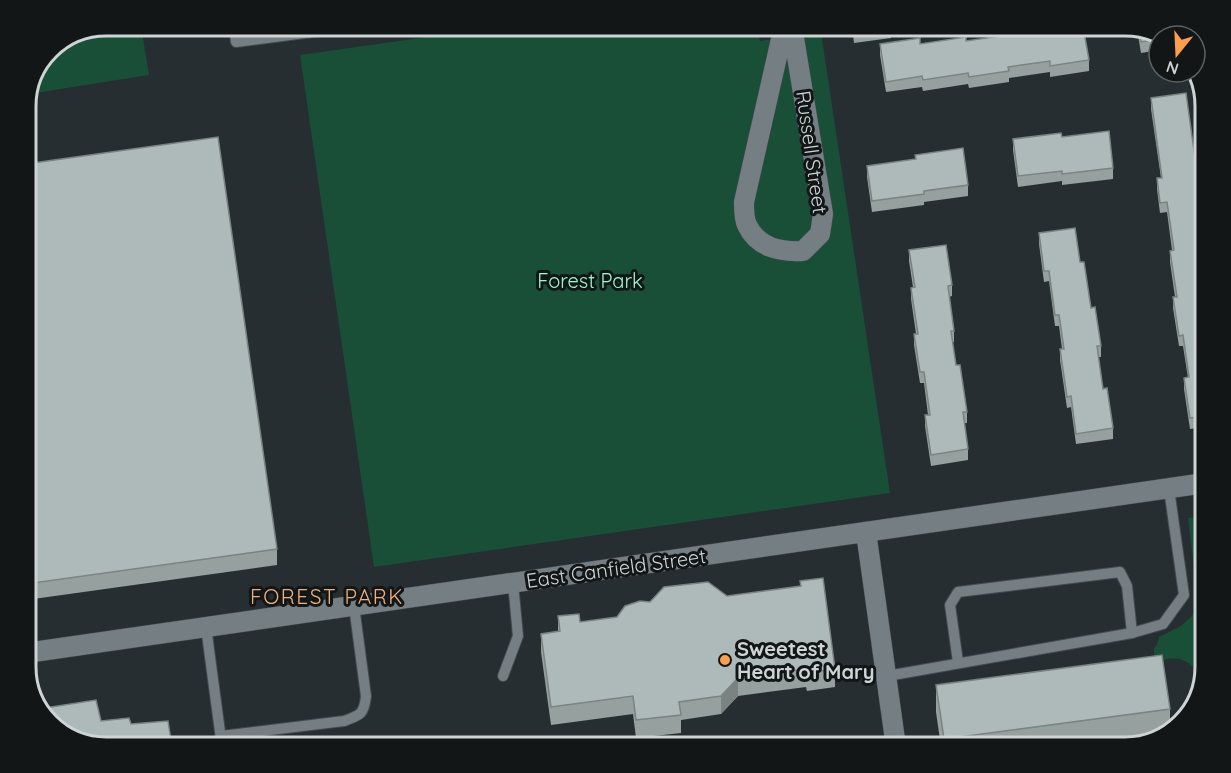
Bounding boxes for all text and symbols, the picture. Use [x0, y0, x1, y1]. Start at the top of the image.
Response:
north arrow [1147, 24, 1207, 84]
text: N [1164, 57, 1181, 80]
street label: Russell Street [791, 89, 833, 215]
park label: Forest Park [537, 268, 643, 293]
street label: East Canfield Street [525, 543, 708, 593]
district label: FOREST PARK [250, 583, 404, 609]
place label: Sweetest Heart of Mary [737, 636, 874, 684]
marker: Sweetest Heart of Mary [718, 653, 732, 667]

